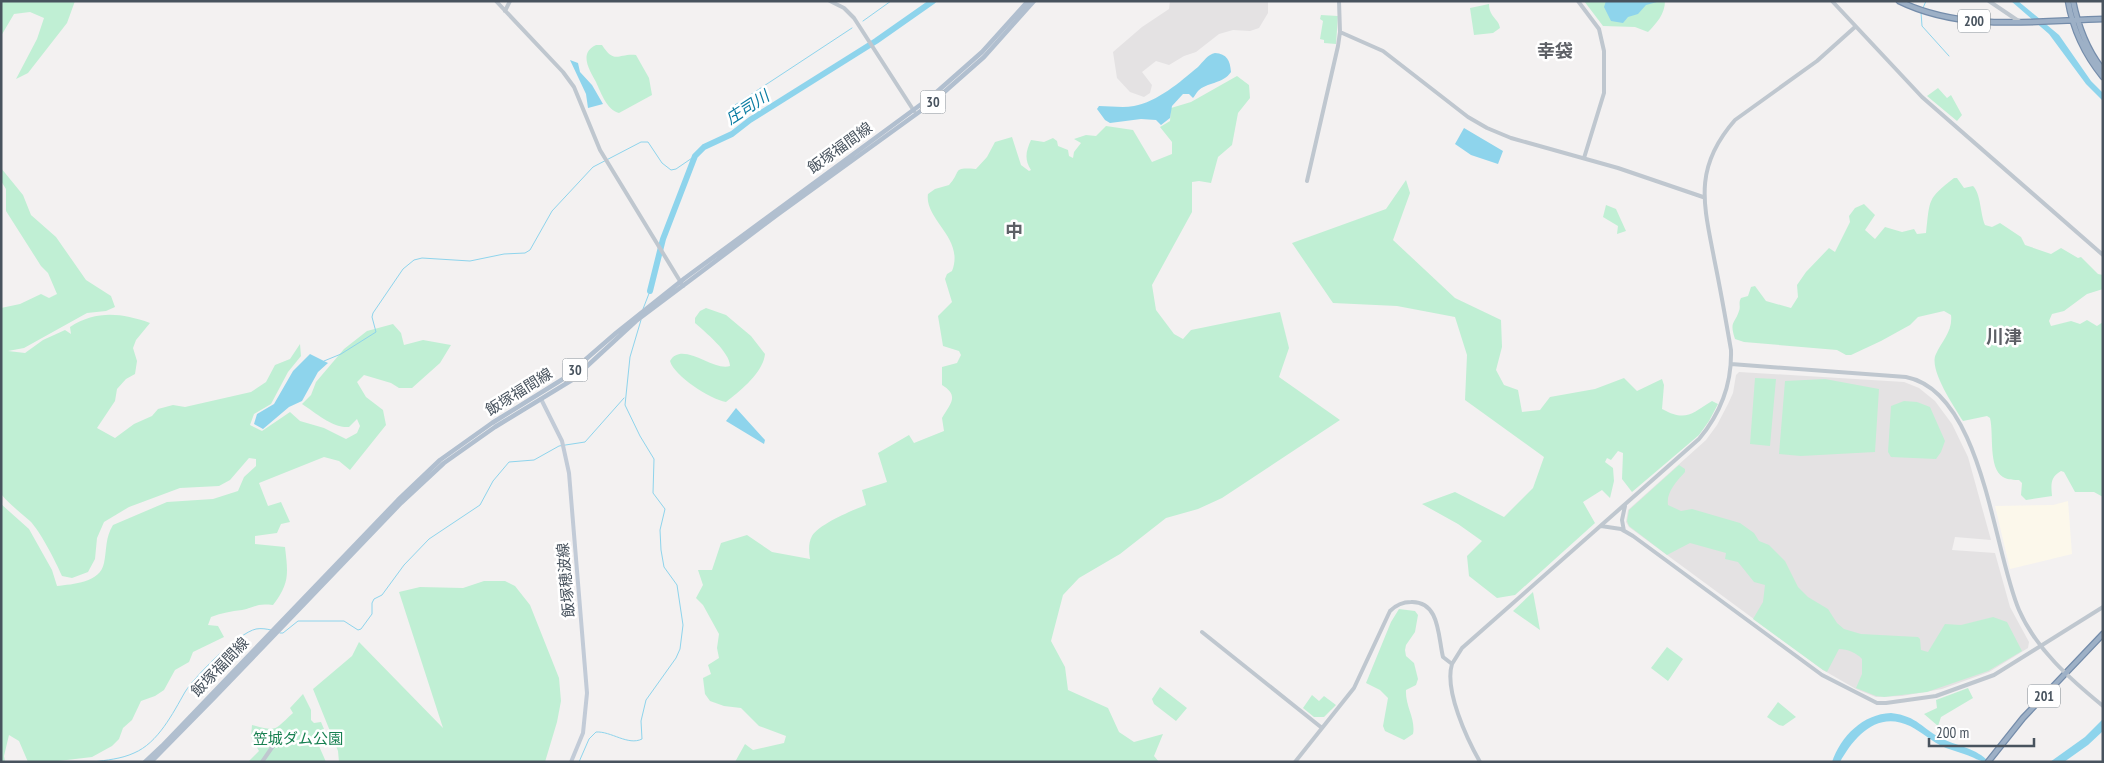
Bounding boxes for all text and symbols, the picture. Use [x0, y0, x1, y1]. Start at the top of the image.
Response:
road number: 200 [1958, 10, 1990, 32]
district label: 幸袋 [1537, 39, 1573, 62]
water label: 庄司川 [721, 84, 774, 128]
road number: 30 [920, 90, 946, 114]
street label: 飯塚福間線 [804, 118, 876, 177]
district label: 中 [1005, 219, 1023, 242]
district label: 川津 [1986, 325, 2022, 348]
road number: 30 [562, 358, 588, 382]
street label: 飯塚福間線 [482, 364, 556, 420]
street label: 飯塚穂波線 [553, 542, 578, 618]
street label: 飯塚福間線 [187, 633, 253, 700]
road number: 201 [2028, 684, 2060, 708]
scale bar [1929, 716, 2034, 748]
text: 200 m [1936, 723, 1969, 742]
park label: 笠城ダム公園 [253, 729, 343, 748]

